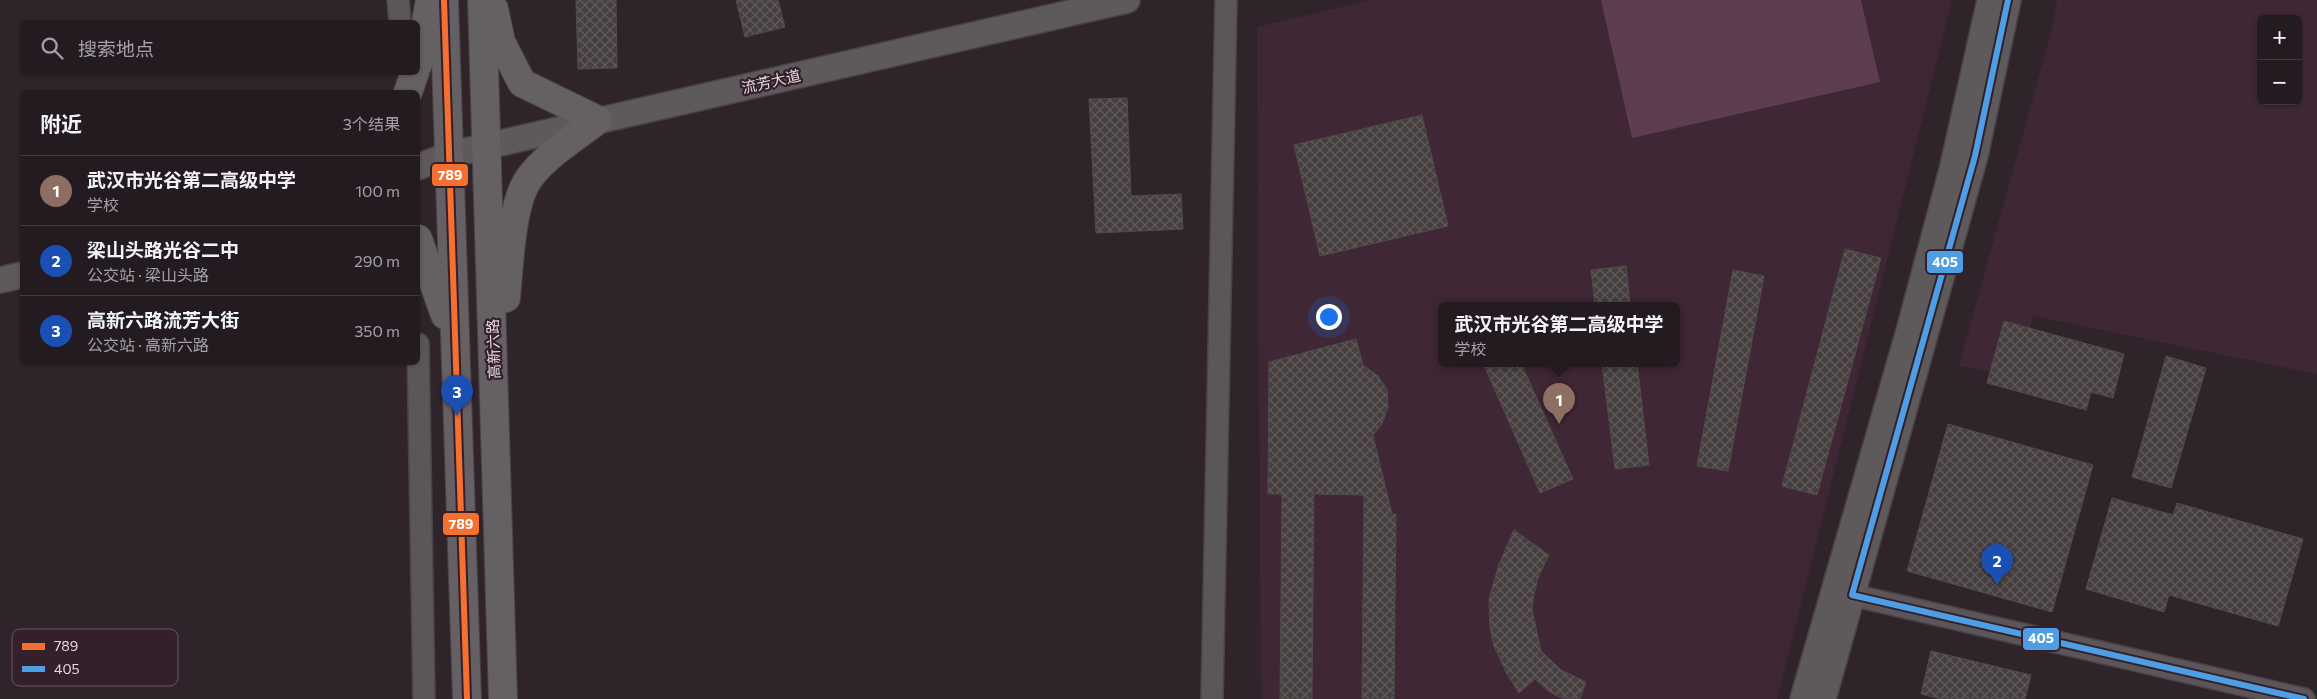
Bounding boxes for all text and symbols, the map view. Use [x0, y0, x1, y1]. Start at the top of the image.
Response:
map controls [2257, 15, 2302, 105]
button: + [2257, 15, 2302, 60]
search box [20, 20, 420, 75]
icon: search [38, 34, 66, 62]
text: 搜索地点 [78, 37, 154, 60]
button: − [2257, 60, 2302, 105]
street label: 流芳大道 [740, 65, 802, 97]
text: 附近 [40, 111, 82, 136]
text: 3个结果 [343, 114, 400, 133]
line badge: 789 [431, 163, 469, 187]
text: 789 [438, 166, 463, 183]
text: 武汉市光谷第二高级中学 [87, 168, 296, 191]
text: 1 [52, 181, 60, 200]
text: 100 m [355, 181, 400, 200]
text: 学校 [87, 195, 119, 214]
text: 梁山头路光谷二中 [87, 238, 239, 261]
line badge: 405 [1926, 250, 1964, 274]
text: 2 [51, 251, 61, 270]
text: 290 m [354, 251, 400, 270]
text: 405 [1932, 253, 1958, 270]
text: 公交站 · 梁山头路 [87, 265, 209, 284]
popup [1438, 302, 1680, 367]
your location [1316, 304, 1342, 330]
text: 高新六路流芳大街 [87, 308, 239, 331]
text: 武汉市光谷第二高级中学 [1454, 312, 1664, 335]
street label: 高新六路 [483, 319, 503, 379]
text: 3 [51, 321, 61, 340]
text: 350 m [354, 321, 400, 340]
text: 公交站 · 高新六路 [87, 335, 209, 354]
text: 学校 [1454, 339, 1487, 358]
pin: 3 [441, 375, 473, 416]
pin: 1 [1543, 383, 1575, 424]
line badge: 789 [442, 512, 480, 536]
text: 789 [449, 515, 474, 532]
pin: 2 [1981, 544, 2013, 585]
line badge: 405 [2022, 627, 2060, 651]
legend [12, 629, 178, 686]
text: 405 [2028, 629, 2054, 646]
text: 789 [54, 637, 78, 654]
text: 405 [54, 660, 80, 677]

